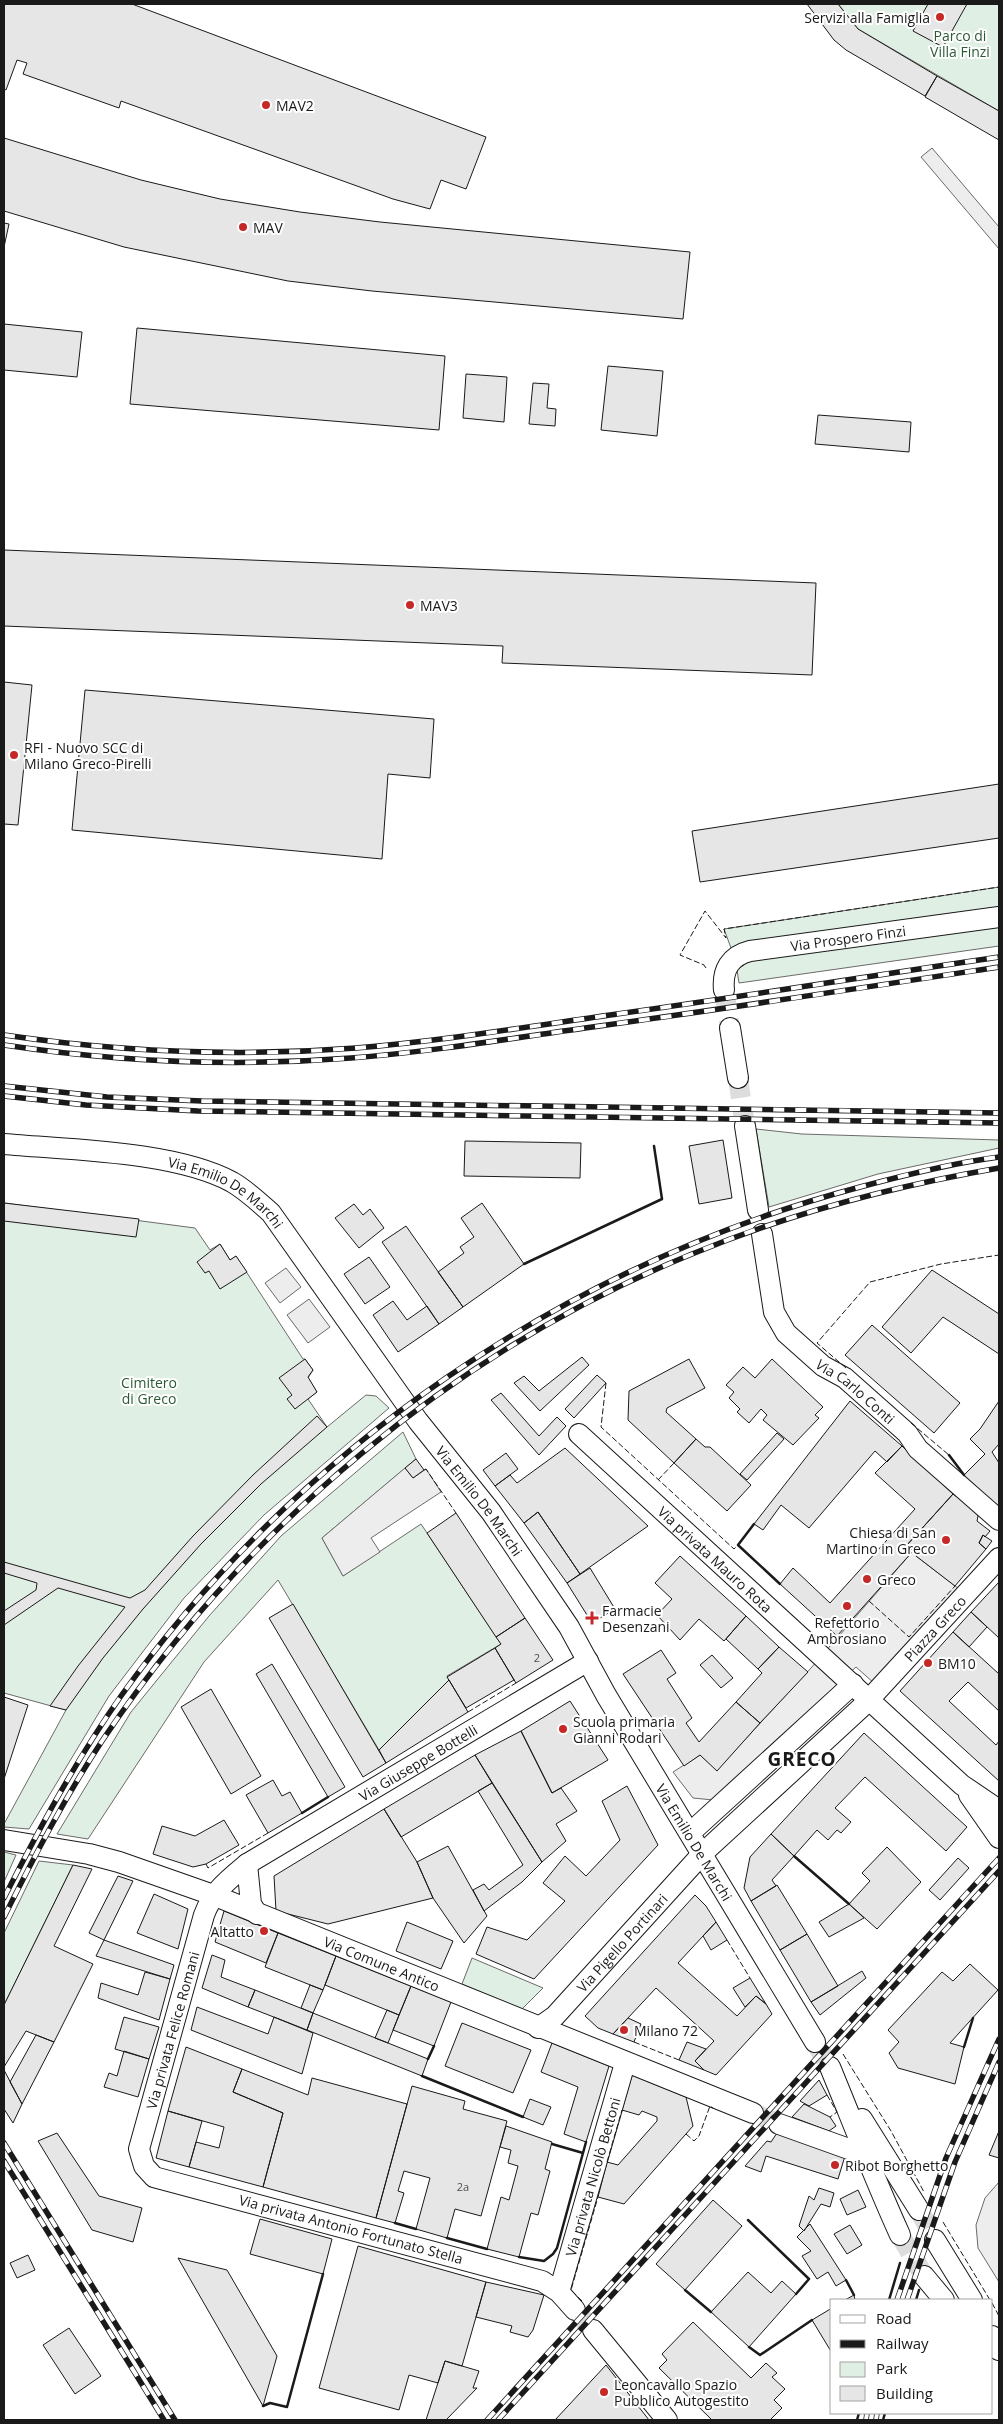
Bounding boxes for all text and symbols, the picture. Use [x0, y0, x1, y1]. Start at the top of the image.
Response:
place label: Servizi alla Famiglia [804, 8, 930, 27]
marker: Servizi alla Famiglia [934, 11, 946, 23]
park label: Parco di Villa Finzi [930, 26, 990, 61]
place label: MAV2 [276, 96, 314, 115]
marker: MAV2 [260, 99, 272, 111]
place label: MAV [253, 218, 283, 237]
marker: MAV [237, 221, 249, 233]
place label: MAV3 [420, 596, 458, 615]
marker: MAV3 [404, 599, 416, 611]
place label: RFI - Nuovo SCC di Milano Greco-Pirelli [24, 738, 152, 773]
marker: RFI - Nuovo SCC di Milano Greco-Pirelli [8, 749, 20, 761]
street label: Via Prospero Finzi [789, 920, 907, 955]
street label: Via Emilio De Marchi [166, 1152, 288, 1232]
street label: Via Carlo Conti [812, 1355, 899, 1428]
park label: Cimitero di Greco [121, 1373, 177, 1408]
street label: Via Emilio De Marchi [432, 1442, 527, 1559]
street label: Via privata Mauro Rota [654, 1502, 777, 1616]
place label: Chiesa di San Martino in Greco [826, 1523, 936, 1558]
marker: Chiesa di San Martino in Greco [940, 1534, 952, 1546]
place label: Greco [877, 1570, 916, 1589]
marker: Greco [861, 1573, 873, 1585]
street label: Piazza Greco [899, 1591, 970, 1665]
marker: Refettorio Ambrosiano [841, 1600, 853, 1612]
place label: Farmacie Desenzani [602, 1601, 670, 1636]
marker: Farmacie Desenzani [586, 1612, 598, 1624]
place label: Refettorio Ambrosiano [807, 1613, 887, 1648]
house number: 2 [534, 1650, 540, 1665]
place label: BM10 [938, 1654, 976, 1673]
marker: BM10 [922, 1657, 934, 1669]
place label: Scuola primaria Gianni Rodari [573, 1712, 675, 1747]
street label: Via Giuseppe Bottelli [355, 1720, 481, 1805]
marker: Scuola primaria Gianni Rodari [557, 1723, 569, 1735]
district label: GRECO [767, 1746, 837, 1772]
street label: Via Emilio De Marchi [652, 1780, 737, 1904]
street label: Via Pigello Portinari [572, 1889, 671, 1996]
place label: Altatto [210, 1922, 254, 1941]
marker: Altatto [258, 1925, 270, 1937]
street label: Via Comune Antico [321, 1931, 443, 1995]
street label: Via privata Felice Romani [141, 1949, 203, 2111]
place label: Milano 72 [634, 2021, 698, 2040]
marker: Milano 72 [618, 2024, 630, 2036]
street label: Via privata Nicolò Bettoni [560, 2095, 624, 2258]
place label: Ribot Borghetto [845, 2156, 948, 2175]
marker: Ribot Borghetto [829, 2159, 841, 2171]
house number: 2a [457, 2179, 469, 2194]
street label: Via privata Antonio Fortunato Stella [237, 2190, 465, 2268]
legend [830, 2299, 993, 2414]
text: Road [876, 2308, 912, 2328]
text: Railway [876, 2333, 929, 2353]
text: Park [876, 2358, 907, 2378]
place label: Leoncavallo Spazio Pubblico Autogestito [614, 2375, 749, 2410]
text: Building [876, 2383, 933, 2403]
marker: Leoncavallo Spazio Pubblico Autogestito [598, 2386, 610, 2398]

